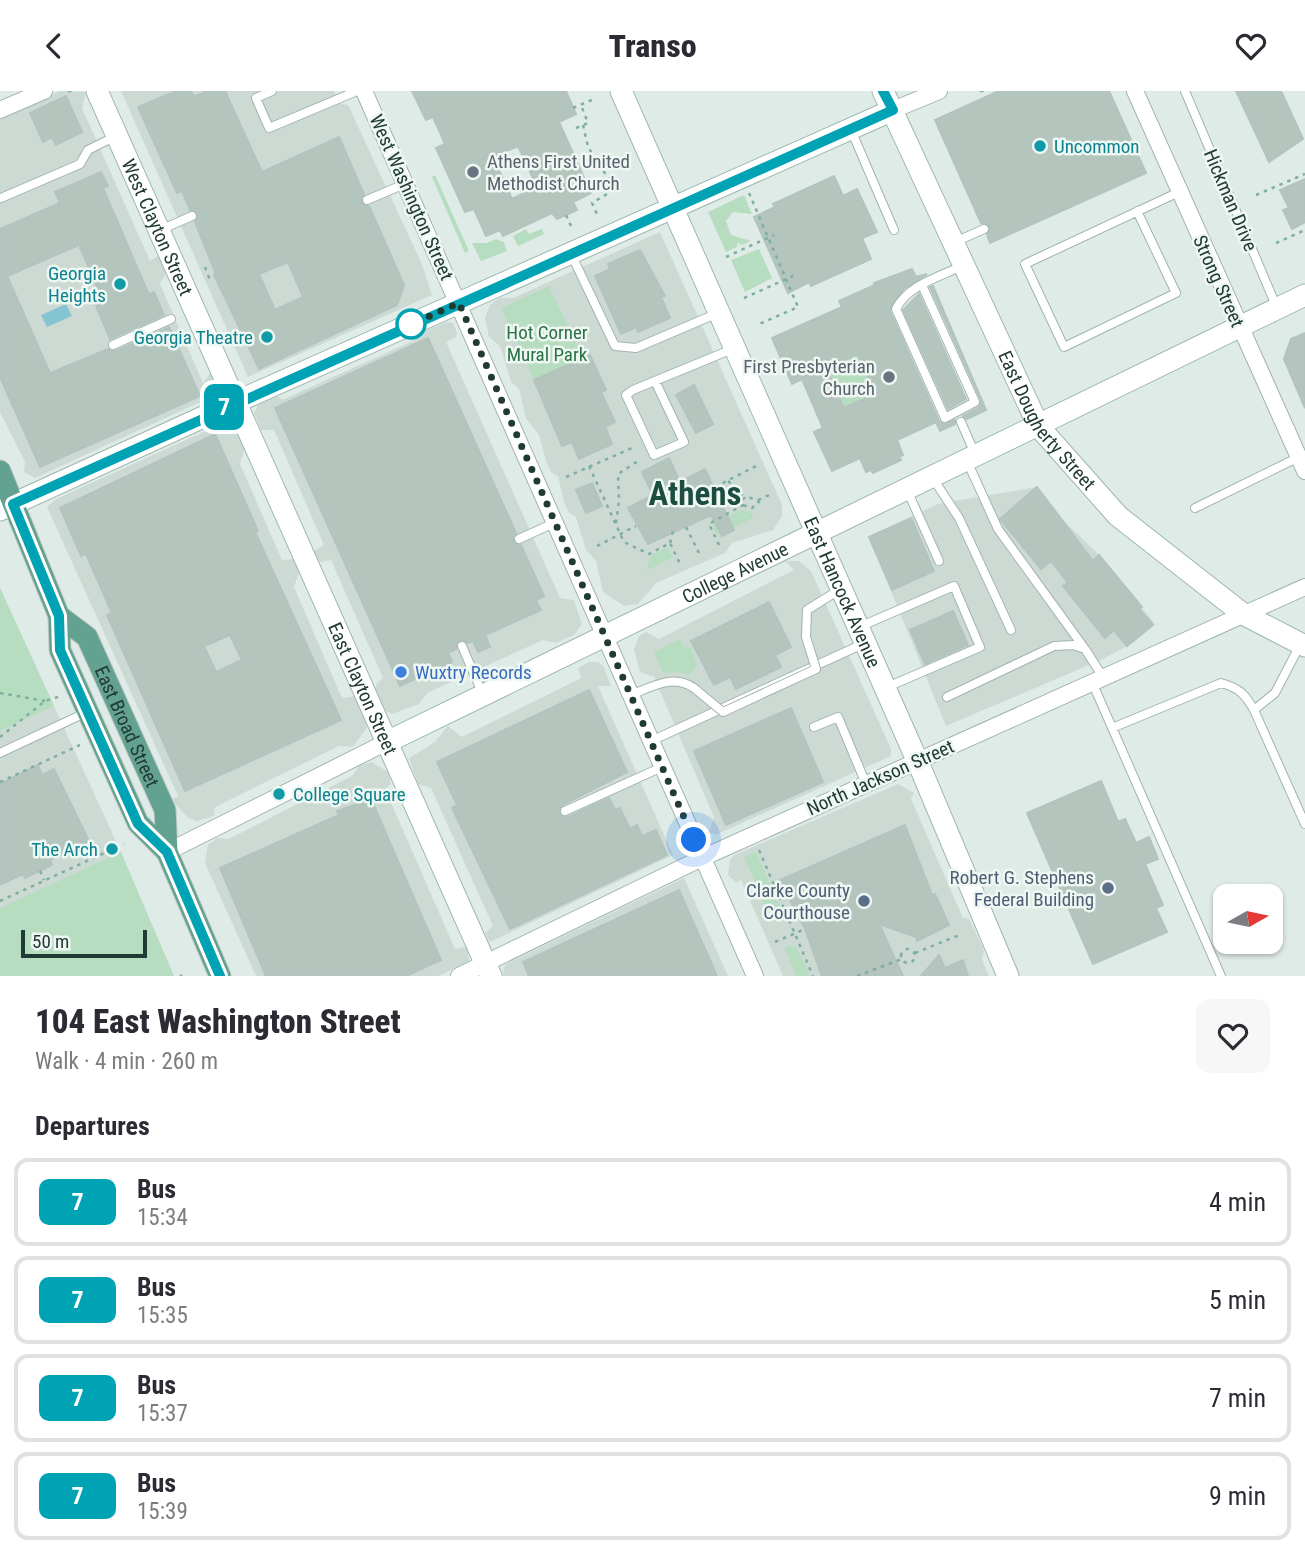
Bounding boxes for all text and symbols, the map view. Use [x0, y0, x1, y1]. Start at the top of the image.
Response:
icon: back [35, 27, 73, 65]
text: Transo [608, 27, 697, 65]
icon: heart [1232, 27, 1270, 65]
street label: West Washington Street [365, 111, 458, 284]
place label: Uncommon [1054, 135, 1140, 158]
marker: Uncommon [1032, 138, 1048, 154]
street label: Hickman Drive [1199, 146, 1262, 255]
place label: Athens First United Methodist Church [487, 150, 630, 195]
street label: West Clayton Street [117, 156, 198, 299]
marker: Athens First United Methodist Church [465, 164, 481, 180]
street label: Strong Street [1188, 232, 1249, 331]
place label: Georgia Heights [48, 262, 106, 307]
marker: Georgia Heights [112, 276, 128, 292]
unlabelled marker [396, 309, 426, 339]
park label: Hot Corner Mural Park [506, 321, 588, 366]
place label: Georgia Theatre [134, 326, 253, 349]
marker: Georgia Theatre [259, 329, 275, 345]
street label: East Dougherty Street [993, 347, 1100, 495]
place label: First Presbyterian Church [743, 355, 875, 400]
marker: First Presbyterian Church [881, 369, 897, 385]
line badge: 7 [201, 384, 247, 430]
text: 7 [218, 393, 230, 421]
district label: Athens [649, 474, 741, 513]
street label: East Hancock Avenue [799, 514, 886, 671]
street label: College Avenue [678, 537, 792, 609]
street label: East Clayton Street [323, 619, 402, 758]
place label: Wuxtry Records [415, 661, 532, 684]
street label: East Broad Street [90, 662, 164, 791]
marker: Wuxtry Records [393, 664, 409, 680]
street label: North Jackson Street [803, 735, 957, 820]
place label: College Square [293, 783, 406, 806]
marker: College Square [271, 786, 287, 802]
your location [676, 822, 711, 857]
place label: The Arch [31, 838, 98, 861]
marker: The Arch [104, 841, 120, 857]
place label: Robert G. Stephens Federal Building [950, 866, 1094, 911]
place label: Clarke County Courthouse [746, 879, 850, 924]
marker: Robert G. Stephens Federal Building [1100, 880, 1116, 896]
north arrow [1213, 884, 1283, 954]
map controls [1213, 884, 1283, 954]
marker: Clarke County Courthouse [856, 893, 872, 909]
scale bar [21, 927, 147, 959]
text: 50 m [32, 930, 69, 953]
button: heart [1196, 999, 1270, 1073]
text: 104 East Washington Street [35, 1002, 401, 1041]
text: Walk · 4 min · 260 m [35, 1048, 218, 1075]
text: Departures [35, 1111, 150, 1141]
text: Bus [137, 1174, 176, 1204]
text: 4 min [1209, 1187, 1266, 1217]
text: 7 [71, 1188, 84, 1216]
text: 15:34 [137, 1204, 188, 1231]
text: Bus [137, 1272, 176, 1302]
text: 5 min [1209, 1285, 1266, 1315]
text: 7 [71, 1286, 84, 1314]
text: 15:35 [137, 1302, 188, 1329]
text: Bus [137, 1370, 176, 1400]
text: 7 min [1209, 1383, 1266, 1413]
text: 7 [71, 1384, 84, 1412]
text: 15:37 [137, 1400, 188, 1427]
text: Bus [137, 1468, 176, 1498]
text: 9 min [1209, 1481, 1266, 1511]
text: 7 [71, 1482, 84, 1510]
text: 15:39 [137, 1498, 188, 1525]

